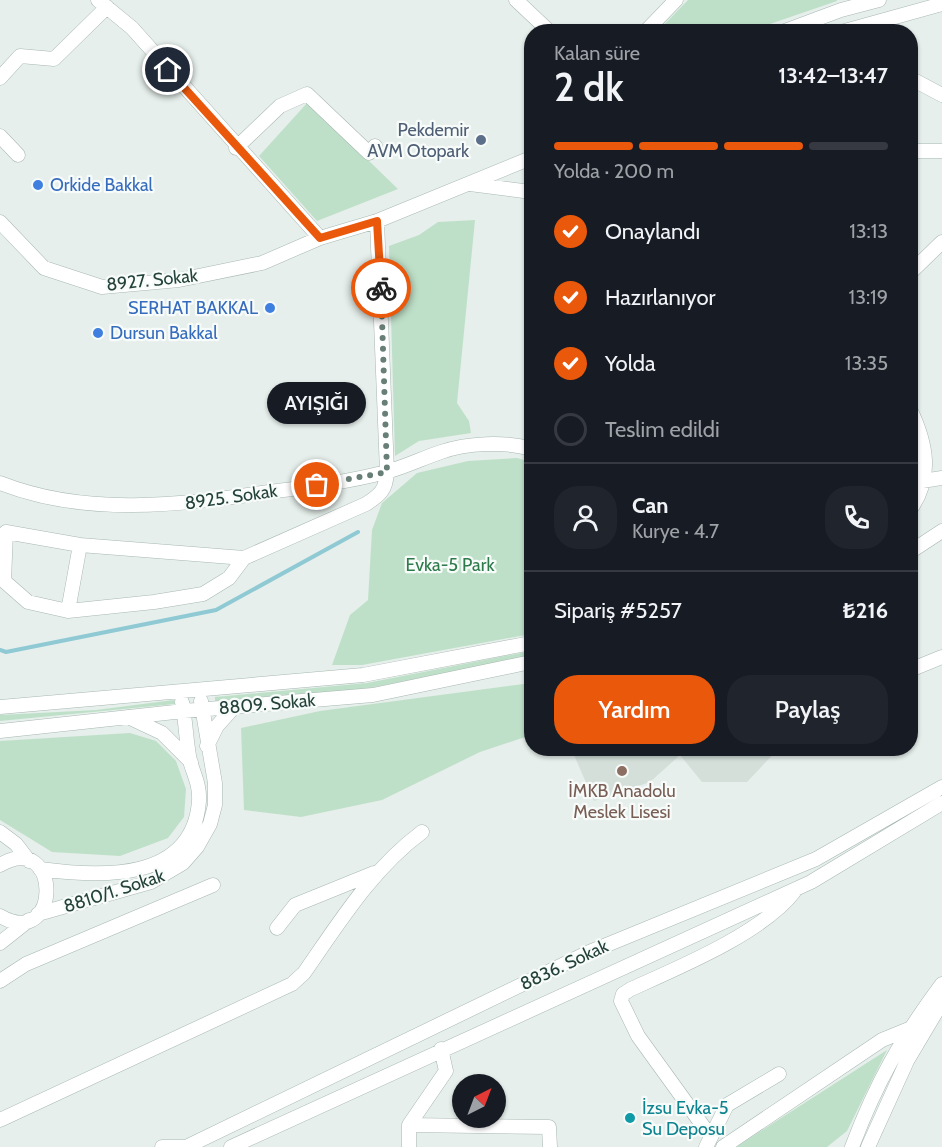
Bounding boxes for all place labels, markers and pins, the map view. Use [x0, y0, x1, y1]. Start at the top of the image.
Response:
pin [142, 44, 193, 95]
place label: Pekdemir AVM Otopark [367, 119, 470, 162]
marker: Pekdemir AVM Otopark [474, 133, 488, 147]
place label: Orkide Bakkal [50, 174, 154, 196]
marker: Orkide Bakkal [31, 178, 45, 192]
place label: SERHAT BAKKAL [128, 297, 258, 319]
marker: SERHAT BAKKAL [263, 301, 277, 315]
place label: Dursun Bakkal [110, 322, 218, 344]
marker: Dursun Bakkal [91, 326, 105, 340]
callout: AYIŞIĞI [268, 383, 366, 425]
pin [291, 459, 342, 510]
marker: İMKB Anadolu Meslek Lisesi [615, 764, 629, 778]
place label: İMKB Anadolu Meslek Lisesi [568, 780, 676, 823]
place label: İzsu Evka-5 Su Deposu [642, 1097, 729, 1140]
marker: İzsu Evka-5 Su Deposu [623, 1111, 637, 1125]

